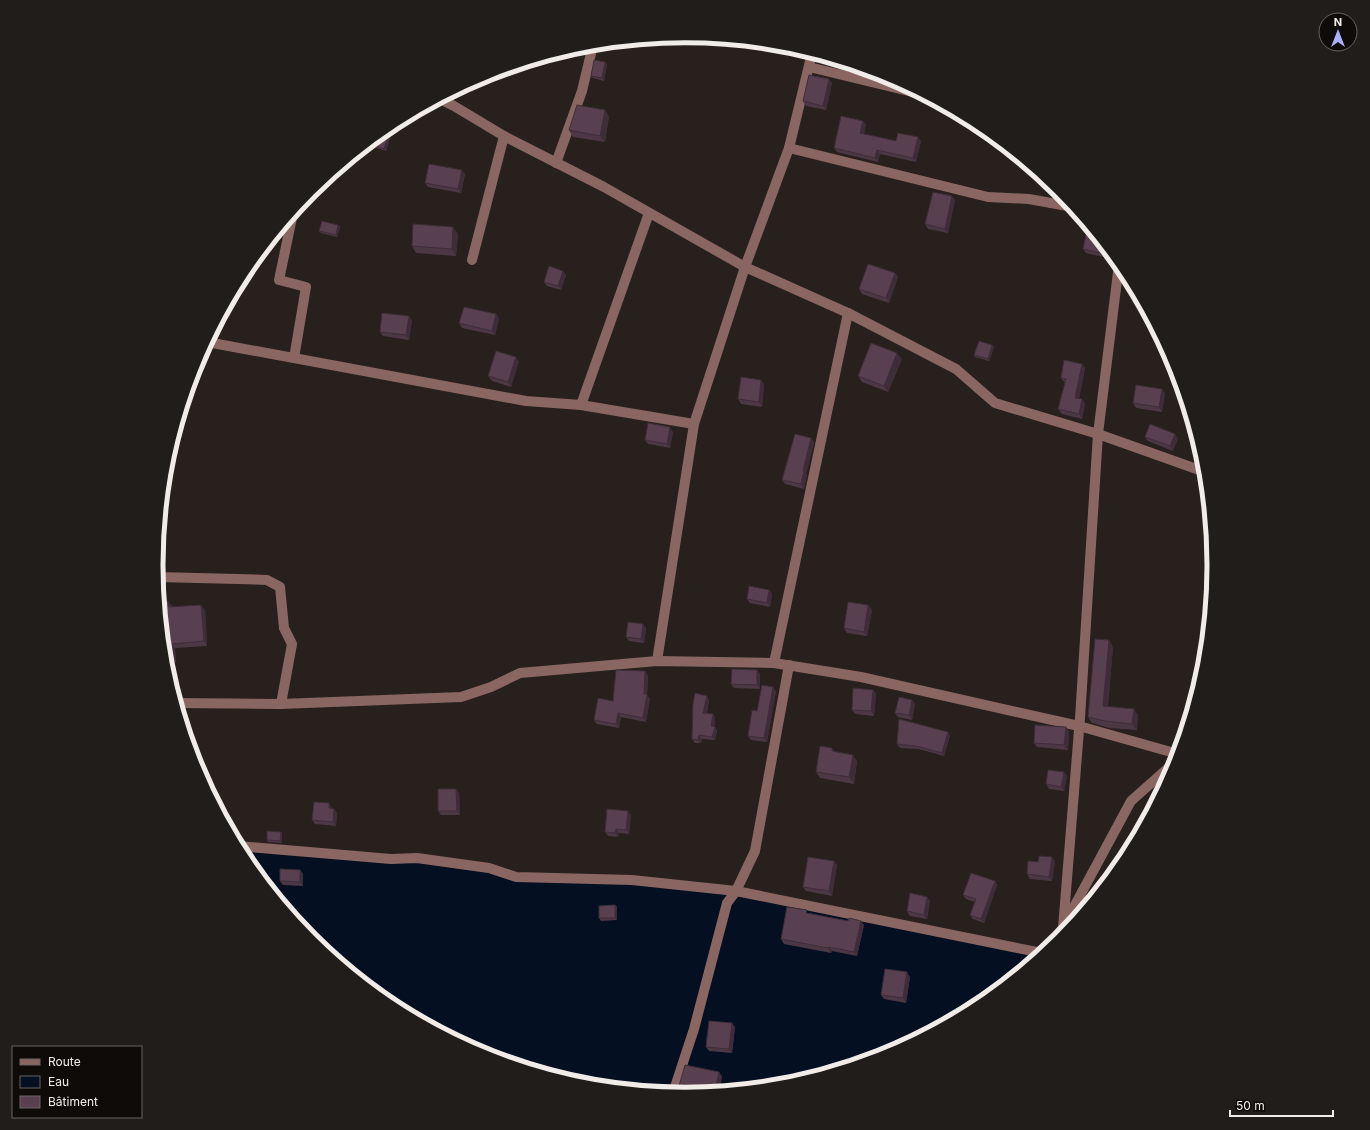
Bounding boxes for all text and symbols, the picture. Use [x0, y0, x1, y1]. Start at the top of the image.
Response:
north arrow [1318, 12, 1358, 52]
text: N [1334, 15, 1342, 29]
legend [12, 1046, 142, 1118]
text: Route [48, 1054, 81, 1069]
text: Eau [48, 1074, 69, 1089]
scale bar [1230, 1092, 1333, 1118]
text: Bâtiment [48, 1094, 98, 1109]
text: 50 m [1236, 1098, 1265, 1113]

